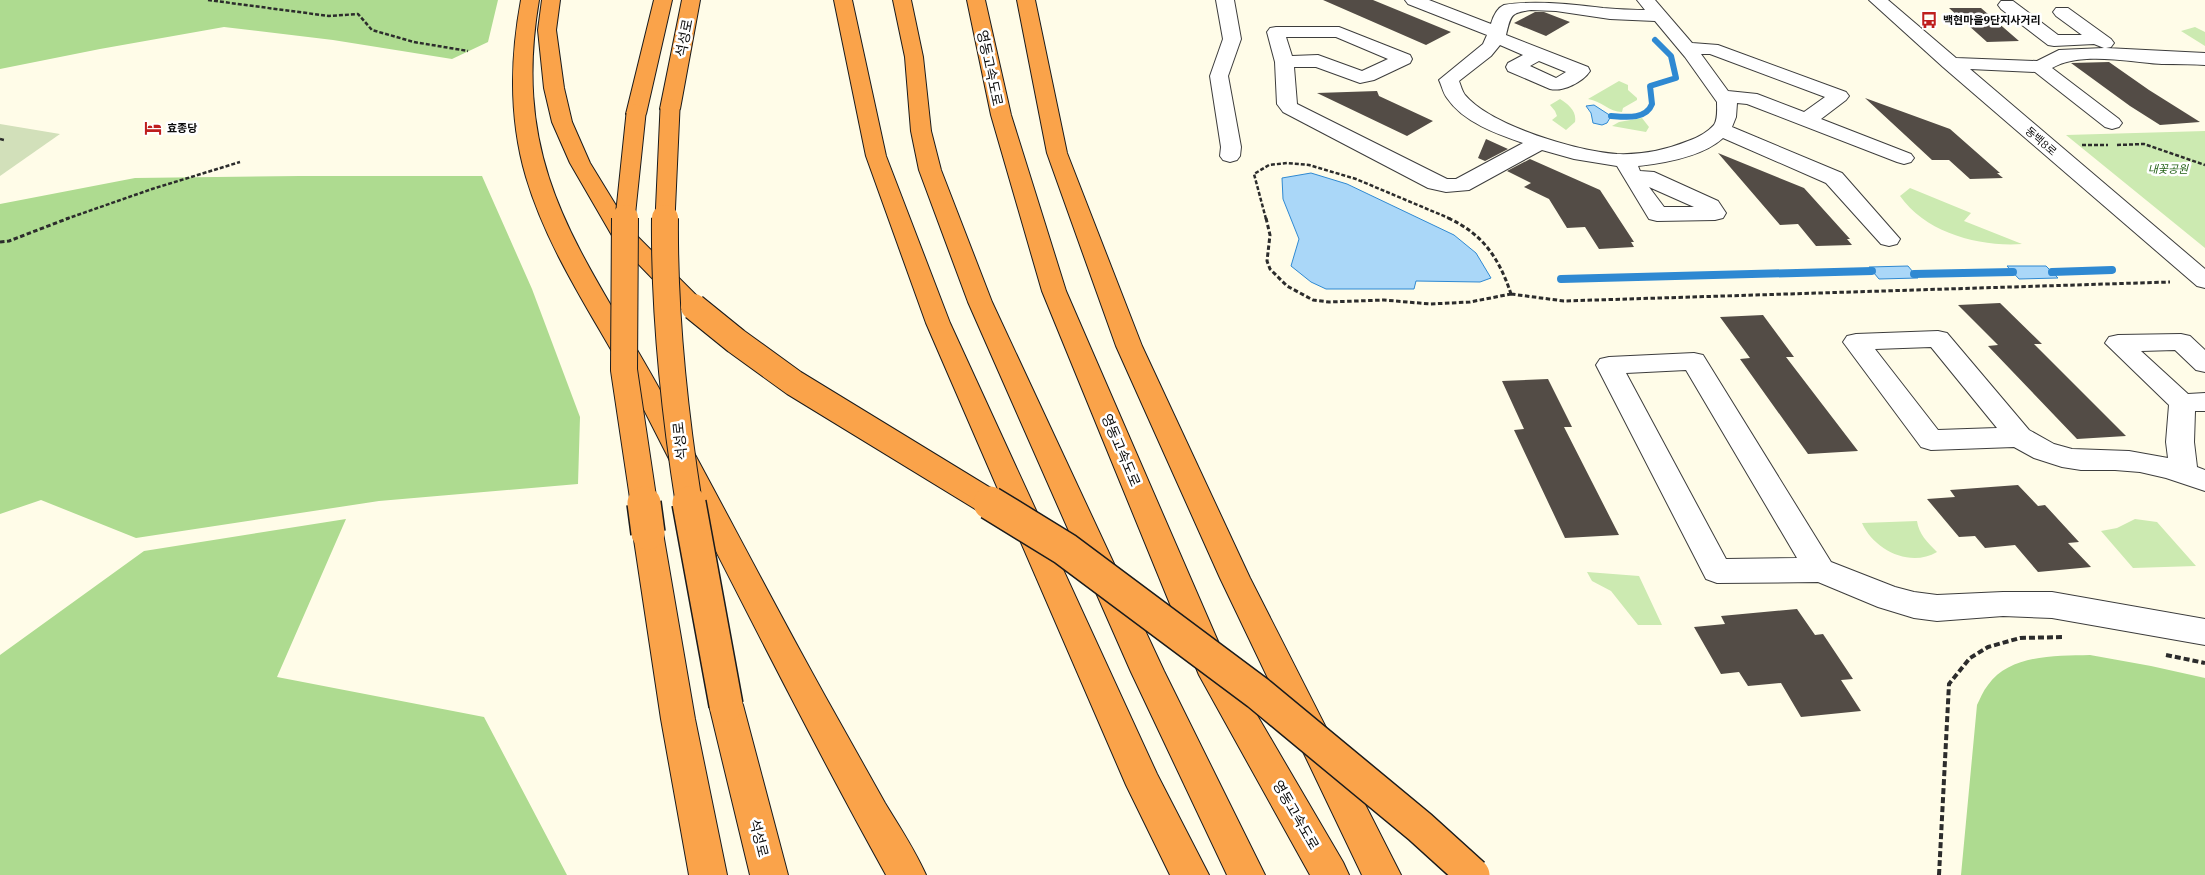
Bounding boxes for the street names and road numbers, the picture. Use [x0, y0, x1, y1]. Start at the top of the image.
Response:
street label: 석성로 [671, 17, 697, 59]
street label: 영동고속도로 [973, 28, 1007, 108]
street label: 동백8로 [2022, 124, 2060, 158]
street label: 영동고속도로 [1098, 411, 1144, 489]
street label: 석성로 [669, 421, 691, 461]
street label: 영동고속도로 [1269, 777, 1323, 853]
street label: 석성로 [746, 817, 772, 859]

